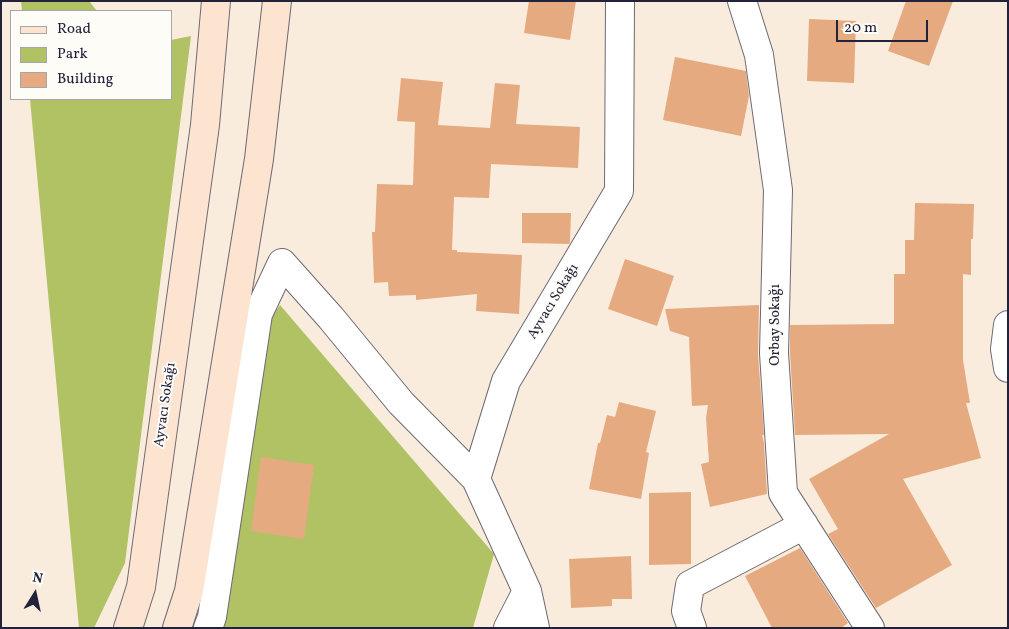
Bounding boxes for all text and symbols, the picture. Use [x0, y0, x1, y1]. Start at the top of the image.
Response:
legend [10, 10, 172, 100]
scale bar [839, 10, 932, 42]
text: 20 m [844, 18, 877, 39]
text: Road [57, 19, 91, 40]
text: Park [57, 44, 88, 65]
text: Building [57, 69, 113, 90]
street label: Ayvacı Sokağı [525, 261, 583, 343]
street label: Orbay Sokağı [768, 284, 784, 366]
street label: Ayvacı Sokağı [152, 362, 180, 448]
text: N [31, 568, 44, 589]
north arrow [10, 569, 60, 619]

